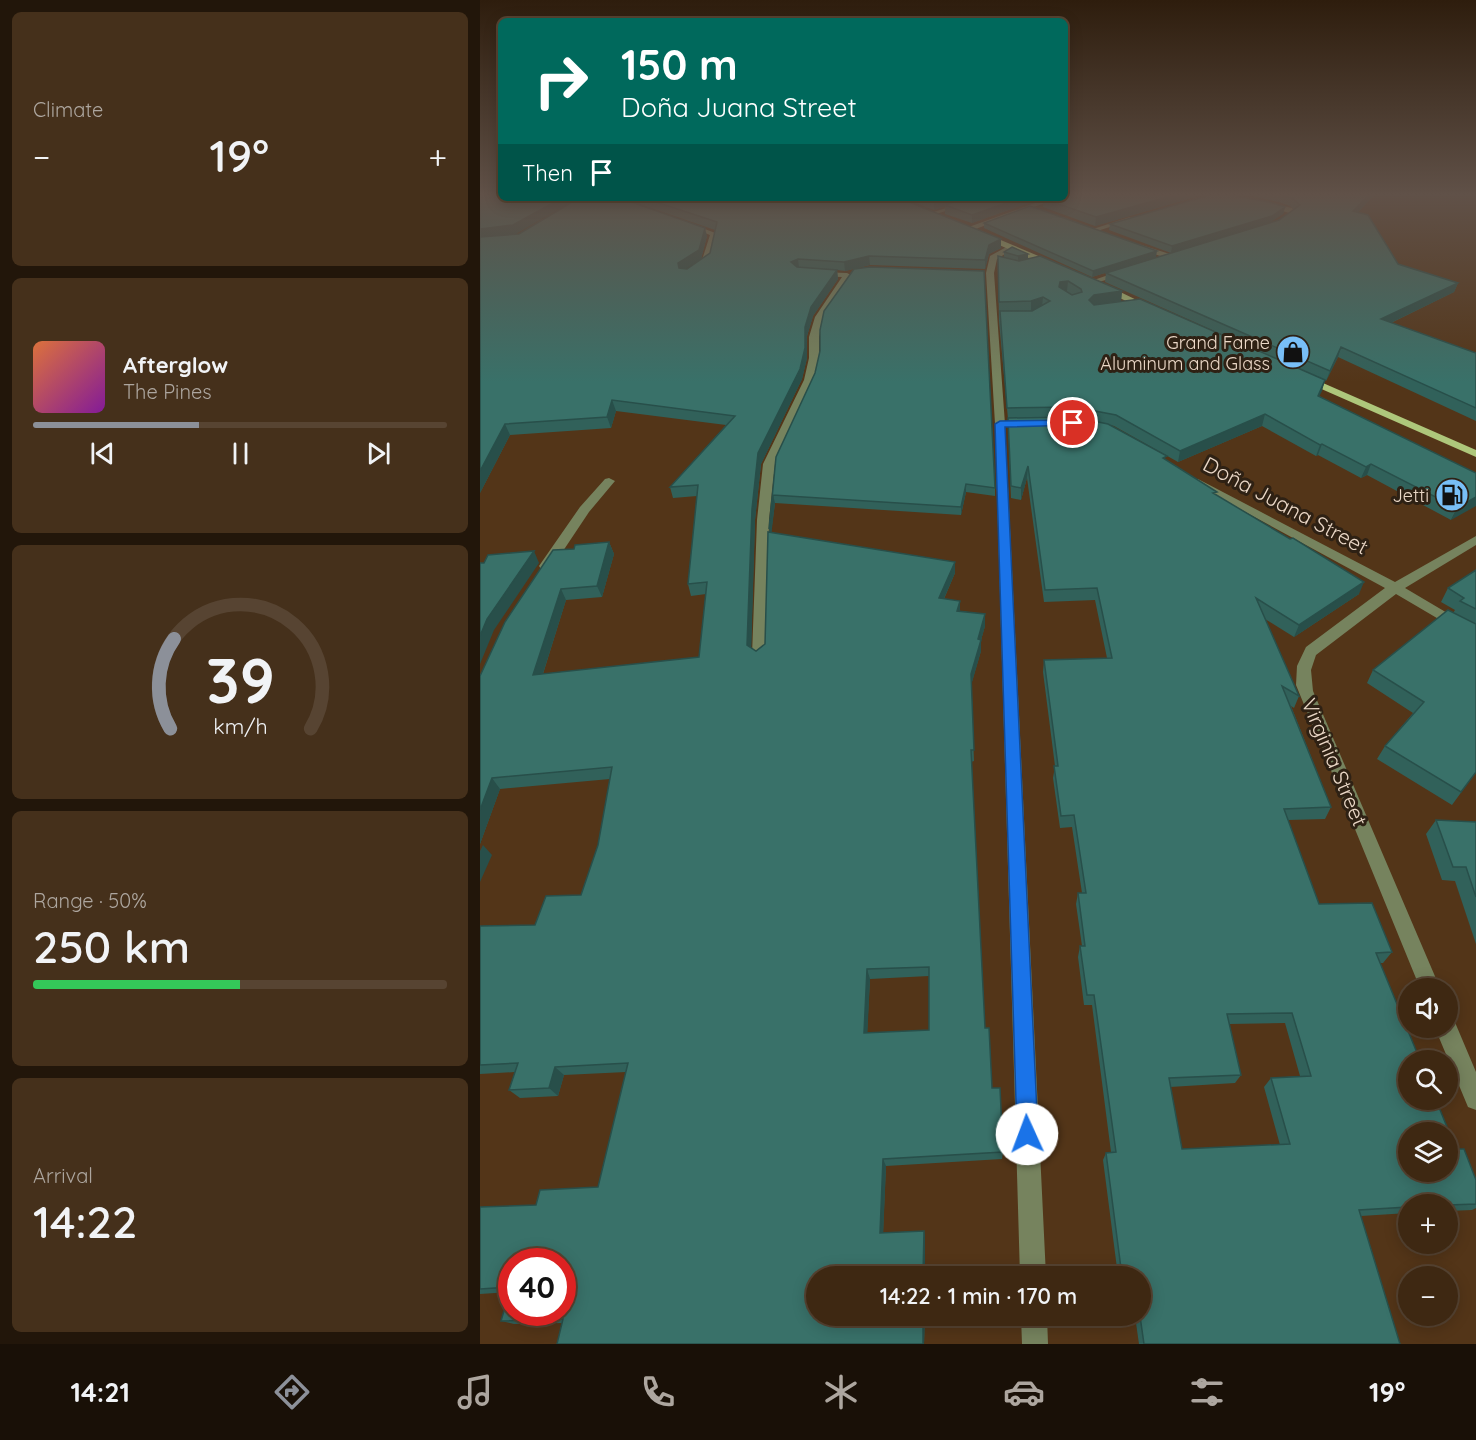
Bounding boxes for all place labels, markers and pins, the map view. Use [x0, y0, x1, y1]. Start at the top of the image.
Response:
place label: Grand Fame Aluminum and Glass [1100, 331, 1270, 375]
shop icon: Grand Fame Aluminum and Glass [1275, 334, 1311, 370]
pin [1047, 397, 1098, 448]
fuel station icon: Jetti [1434, 477, 1470, 513]
place label: Jetti [1392, 484, 1429, 507]

